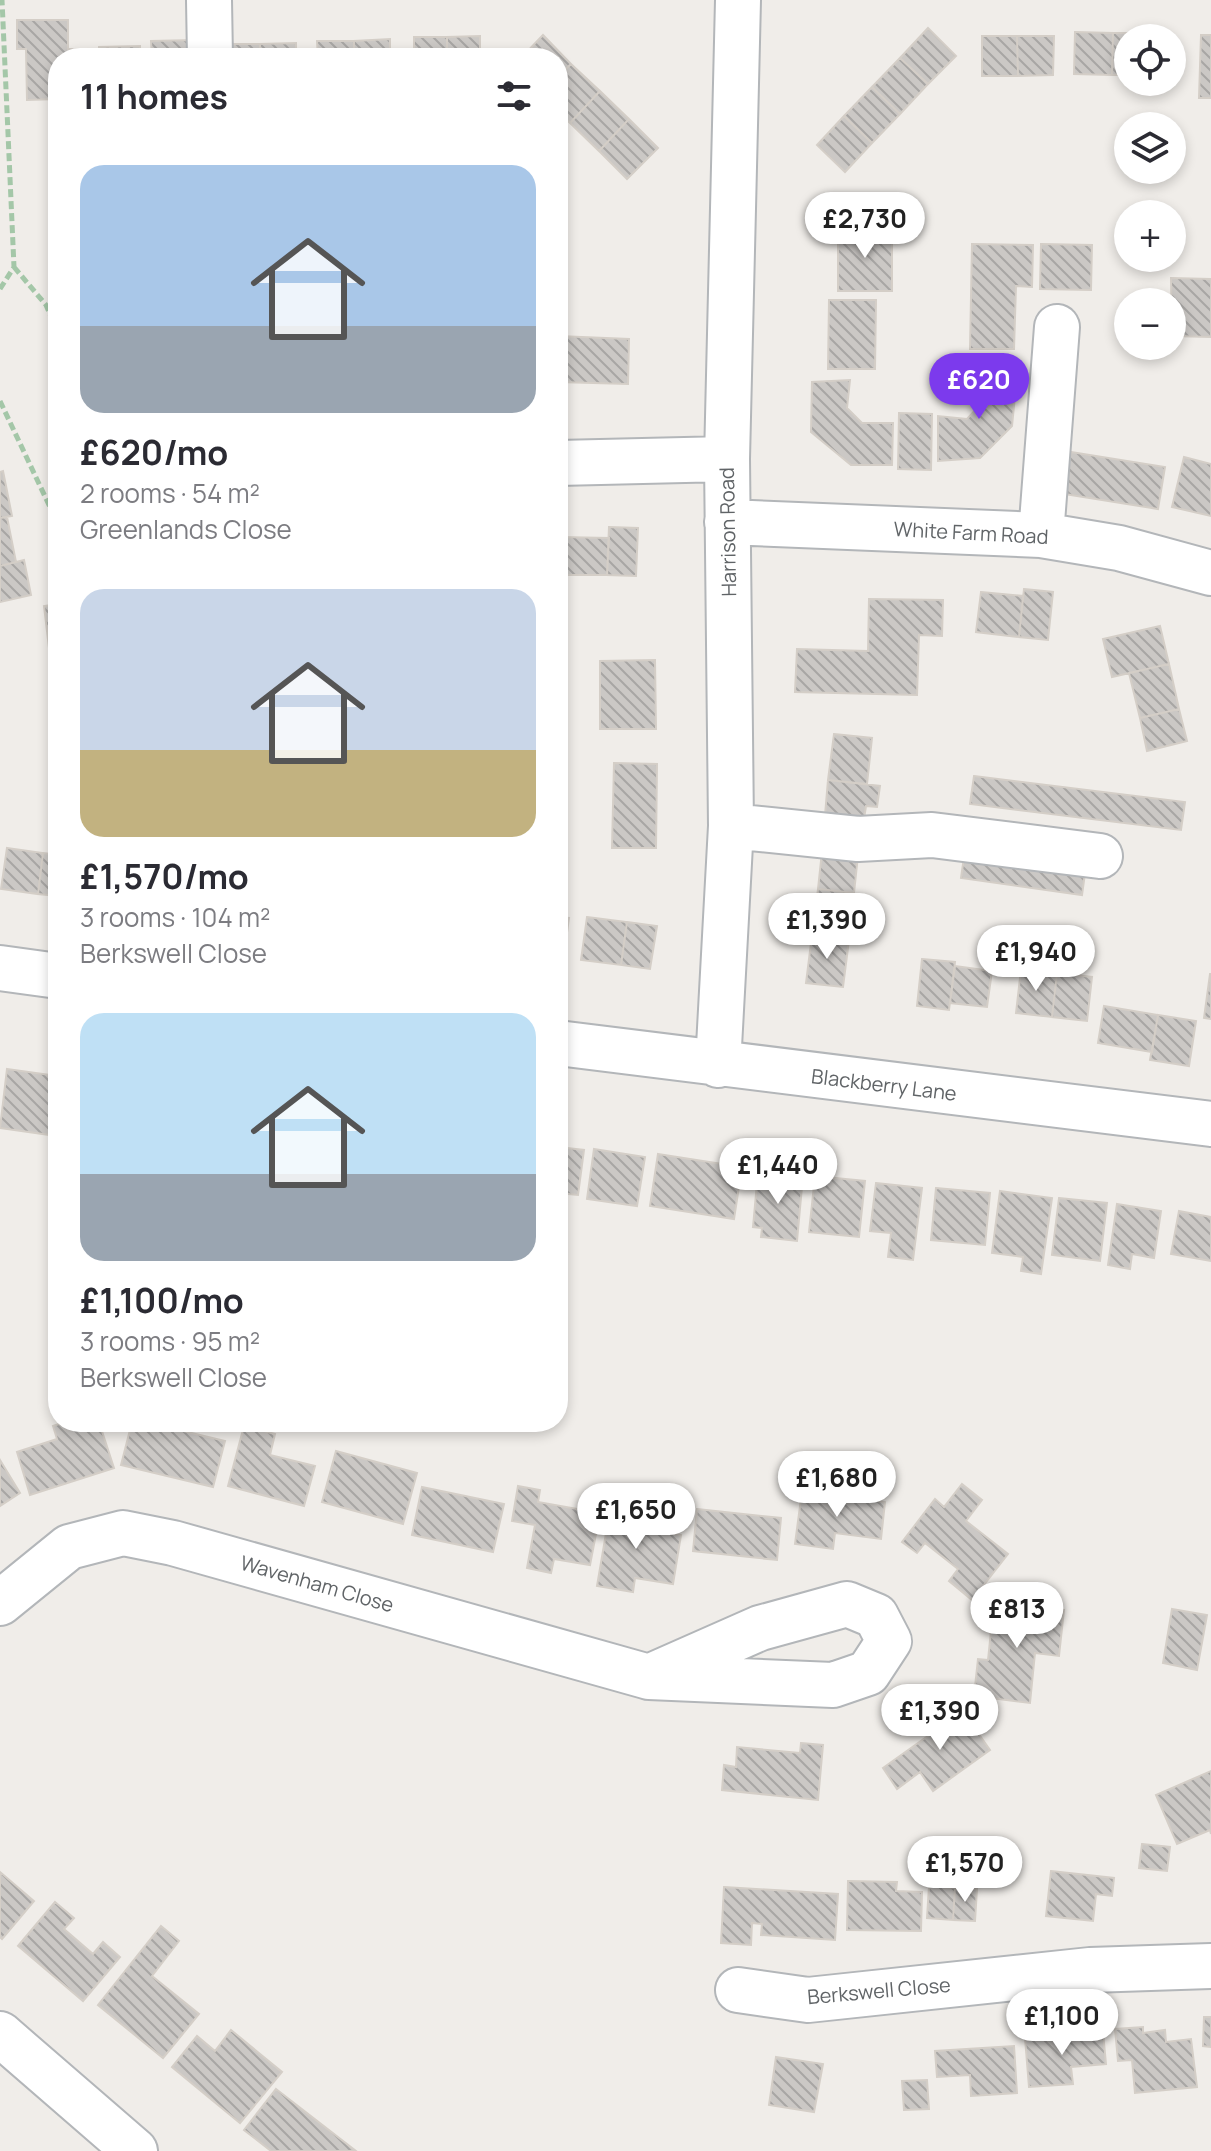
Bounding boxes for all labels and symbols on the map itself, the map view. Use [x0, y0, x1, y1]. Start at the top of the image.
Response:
pin: £2,730 [800, 192, 930, 260]
pin: £620 [932, 353, 1026, 421]
street label: Harrison Road [713, 467, 742, 597]
street label: White Farm Road [893, 515, 1049, 550]
pin: £1,390 [762, 893, 892, 961]
pin: £1,940 [971, 925, 1101, 993]
street label: Blackberry Lane [810, 1062, 958, 1107]
pin: £1,440 [713, 1138, 843, 1206]
pin: £1,680 [772, 1451, 902, 1519]
pin: £1,650 [571, 1483, 701, 1551]
street label: Wavenham Close [237, 1549, 397, 1618]
pin: £813 [970, 1582, 1064, 1650]
pin: £1,390 [875, 1684, 1005, 1752]
pin: £1,570 [900, 1836, 1030, 1904]
street label: Berkswell Close [806, 1971, 952, 2010]
pin: £1,100 [997, 1989, 1127, 2057]

